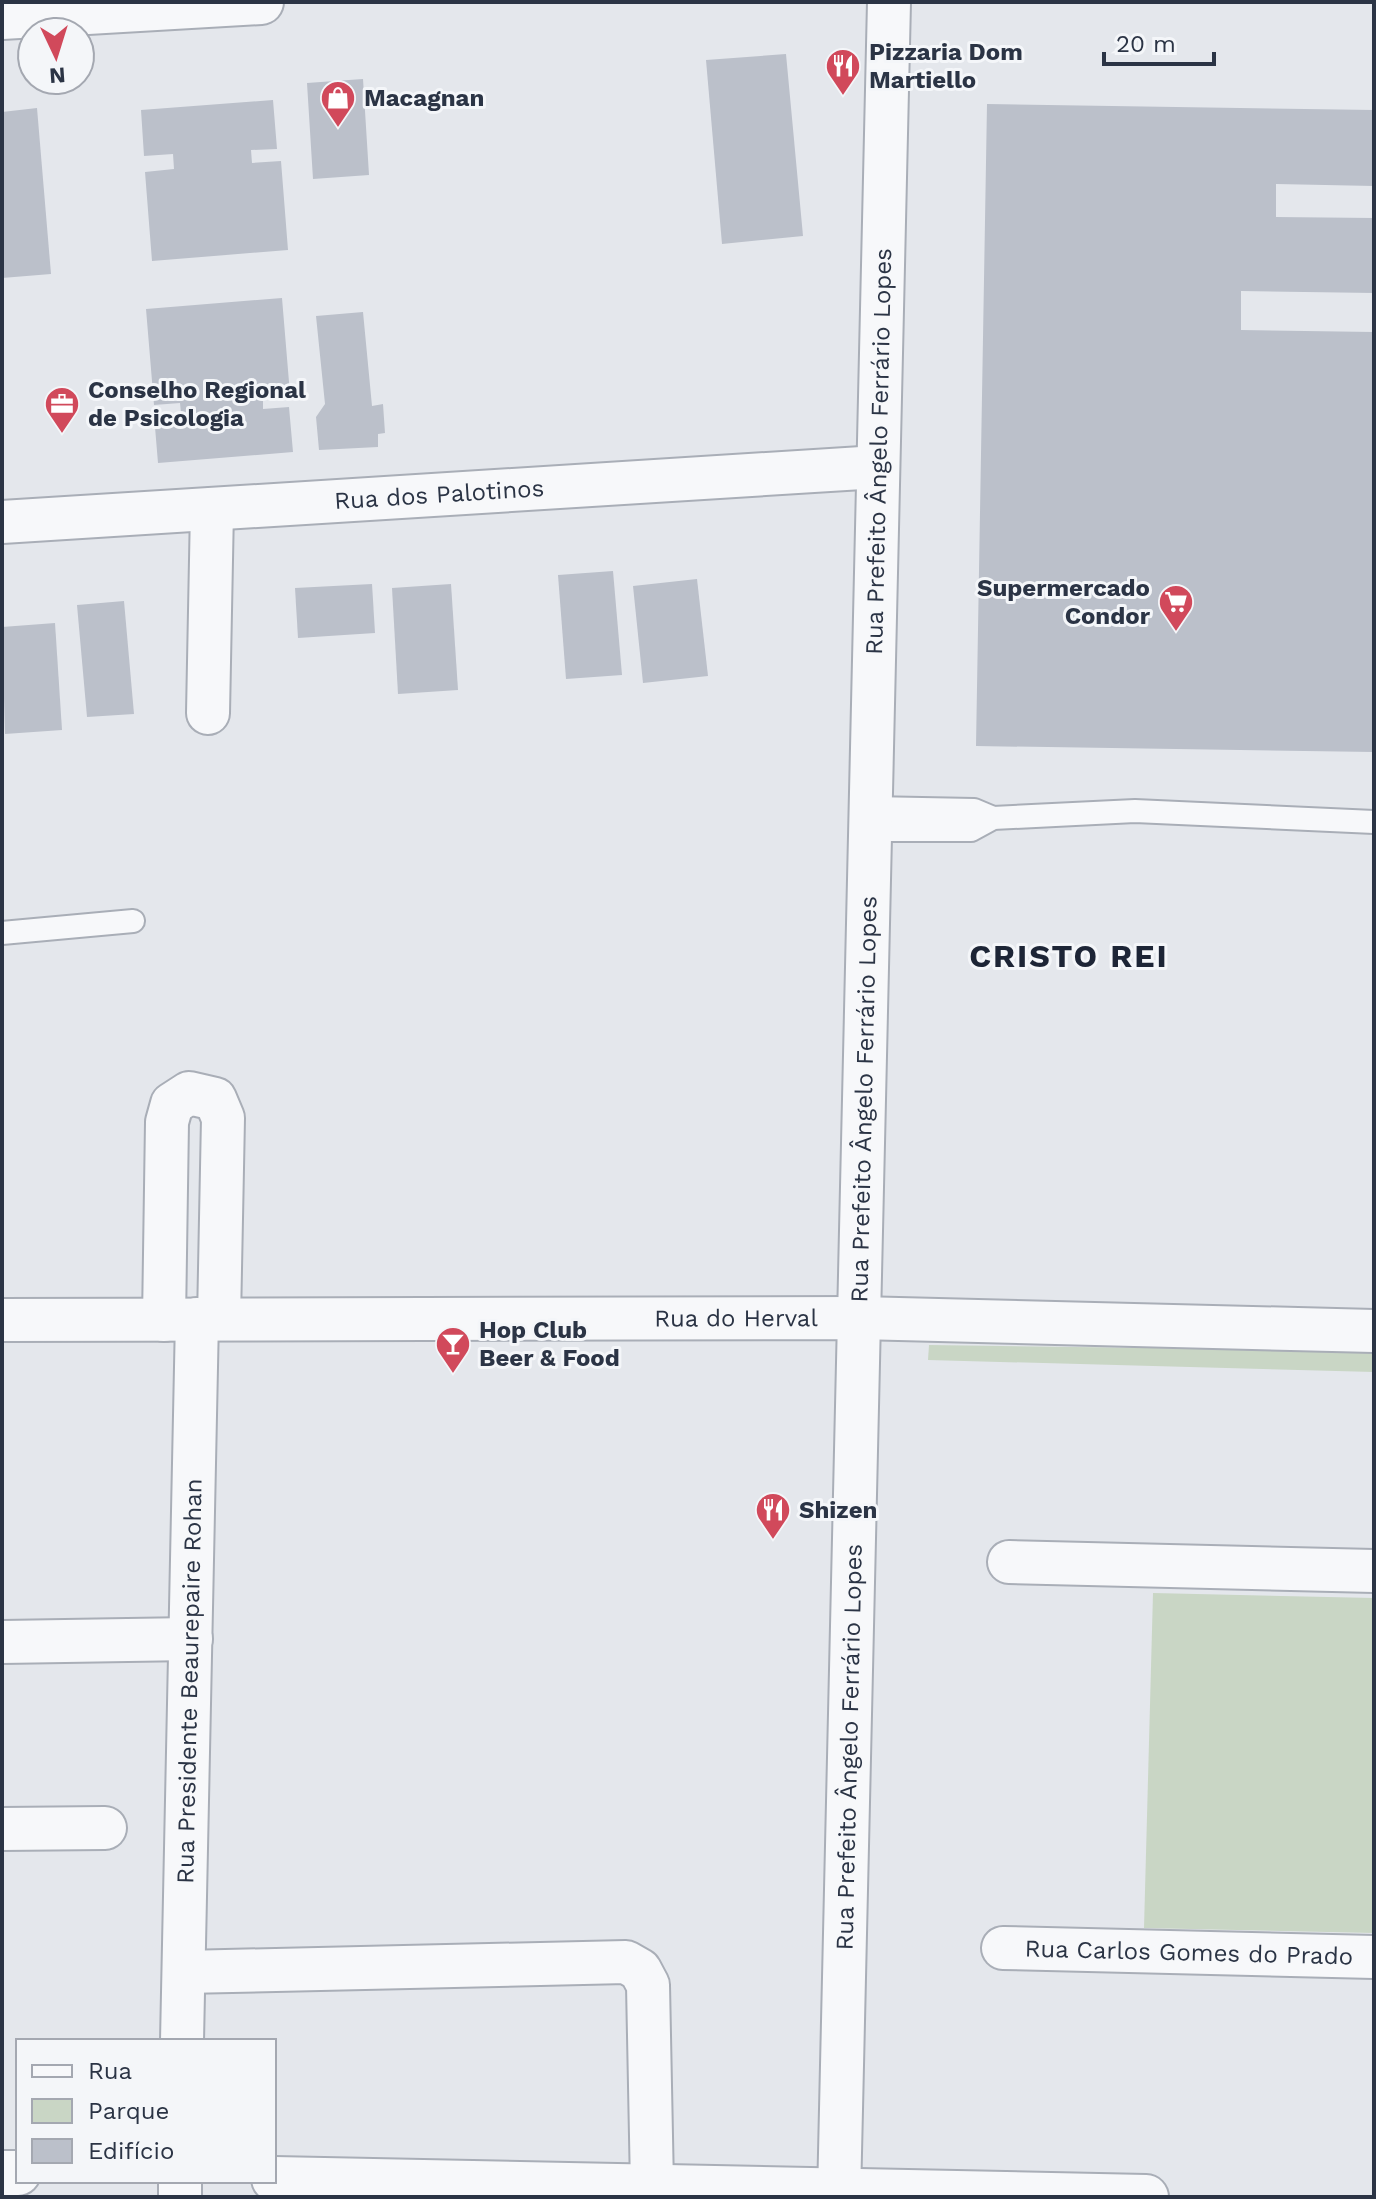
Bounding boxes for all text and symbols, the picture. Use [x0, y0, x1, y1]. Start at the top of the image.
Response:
north arrow [16, 16, 96, 96]
scale bar [1104, 16, 1214, 66]
text: 20 m [1116, 30, 1176, 58]
place label: Pizzaria Dom Martiello [869, 38, 1023, 94]
restaurant icon: Pizzaria Dom Martiello [824, 47, 862, 97]
text: N [48, 62, 66, 88]
shop icon: Macagnan [319, 79, 357, 129]
place label: Macagnan [364, 84, 484, 112]
street label: Rua Prefeito Ângelo Ferrário Lopes [860, 248, 897, 655]
place label: Conselho Regional de Psicologia [88, 376, 306, 432]
office icon: Conselho Regional de Psicologia [43, 385, 81, 435]
street label: Rua dos Palotinos [333, 474, 545, 515]
place label: Supermercado Condor [977, 574, 1151, 630]
supermarket icon: Supermercado Condor [1157, 583, 1195, 633]
street label: Rua Prefeito Ângelo Ferrário Lopes [845, 896, 883, 1303]
district label: CRISTO REI [969, 937, 1169, 975]
street label: Rua do Herval [654, 1304, 818, 1332]
place label: Hop Club Beer & Food [479, 1316, 620, 1372]
bar icon: Hop Club Beer & Food [434, 1325, 472, 1375]
street label: Rua Presidente Beaurepaire Rohan [171, 1478, 208, 1884]
restaurant icon: Shizen [754, 1491, 792, 1541]
place label: Shizen [799, 1496, 877, 1524]
street label: Rua Prefeito Ângelo Ferrário Lopes [831, 1543, 868, 1951]
street label: Rua Carlos Gomes do Prado [1024, 1935, 1353, 1970]
legend [16, 2039, 276, 2183]
text: Rua [88, 2057, 132, 2085]
text: Parque [88, 2097, 169, 2125]
text: Edifício [88, 2137, 174, 2165]

